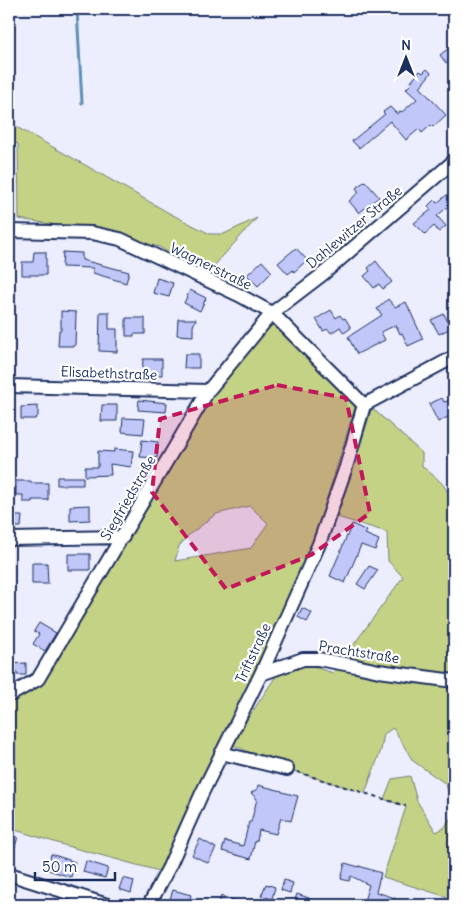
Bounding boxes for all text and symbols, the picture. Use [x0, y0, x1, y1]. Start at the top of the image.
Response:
north arrow [380, 32, 430, 82]
text: N [401, 36, 411, 54]
street label: Dahlewitzer Straße [302, 182, 406, 272]
street label: Wagnerstraße [167, 238, 255, 294]
street label: Elisabethstraße [60, 362, 158, 384]
street label: Siegfriedstraße [96, 452, 160, 544]
street label: Triftstraße [231, 620, 275, 686]
street label: Prachtstraße [317, 637, 401, 667]
scale bar [35, 849, 115, 881]
text: 50 m [42, 857, 77, 876]

